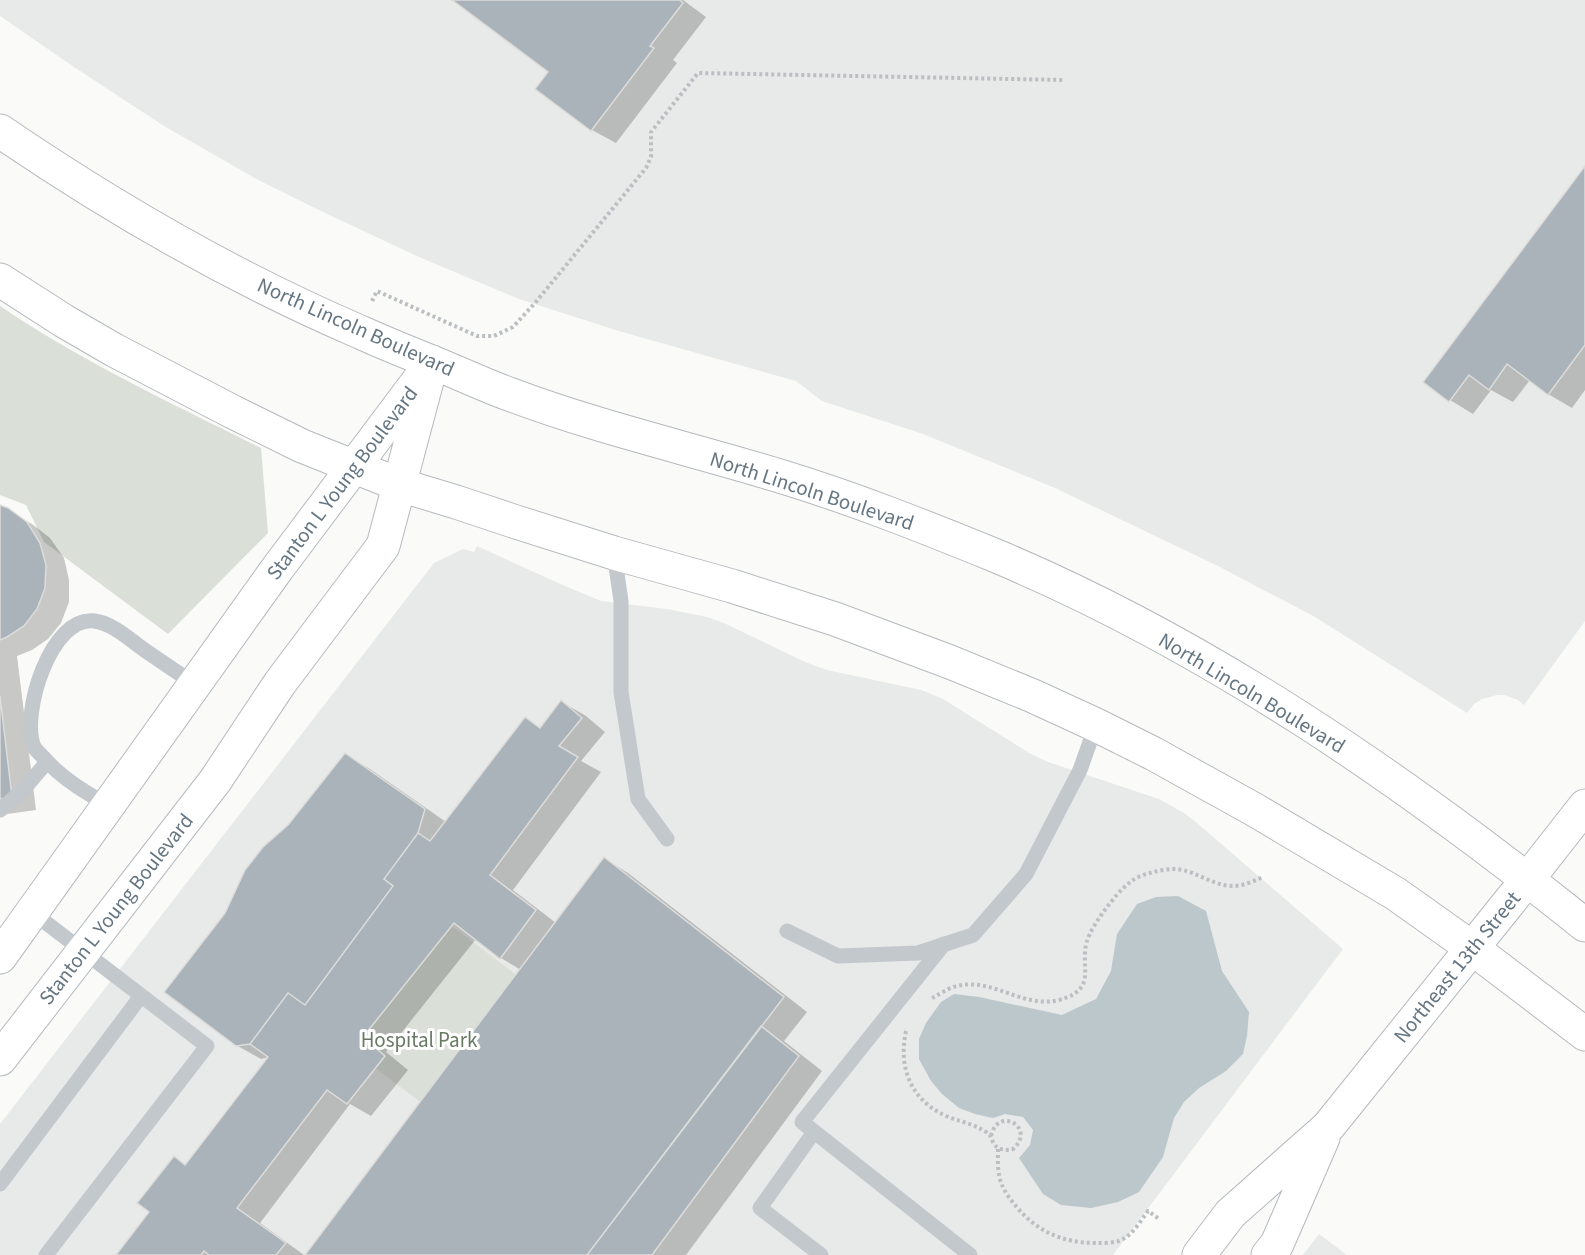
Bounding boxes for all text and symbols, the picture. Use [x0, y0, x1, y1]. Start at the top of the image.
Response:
street label: North Lincoln Boulevard [253, 270, 459, 384]
street label: Stanton L Young Boulevard [259, 380, 425, 586]
street label: North Lincoln Boulevard [706, 444, 918, 538]
street label: North Lincoln Boulevard [1153, 625, 1351, 761]
street label: Stanton L Young Boulevard [32, 807, 200, 1011]
street label: Northeast 13th Street [1386, 885, 1528, 1049]
park label: Hospital Park [361, 1025, 478, 1055]

